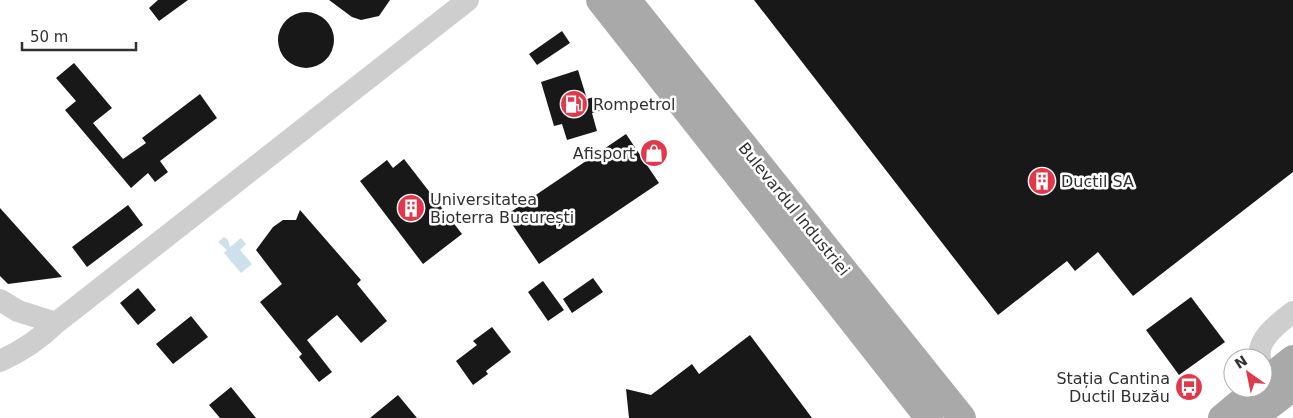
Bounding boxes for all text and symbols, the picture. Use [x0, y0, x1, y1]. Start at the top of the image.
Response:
scale bar [22, 20, 136, 52]
text: 50 m [30, 28, 68, 46]
fuel station icon: Rompetrol [559, 89, 589, 119]
place label: Rompetrol [593, 95, 676, 114]
shop icon: Afisport [639, 138, 669, 168]
street label: Bulevardul Industriei [734, 139, 854, 279]
place label: Afisport [573, 144, 635, 163]
building icon: Ductil SA [1027, 166, 1057, 196]
place label: Ductil SA [1061, 172, 1134, 191]
place label: Universitatea Bioterra București [430, 190, 574, 227]
building icon: Universitatea Bioterra București [396, 193, 426, 223]
north arrow [1223, 348, 1273, 398]
text: N [1232, 352, 1250, 372]
place label: Stația Cantina Ductil Buzău [1056, 369, 1170, 406]
bus stop icon: Stația Cantina Ductil Buzău [1174, 372, 1204, 402]

